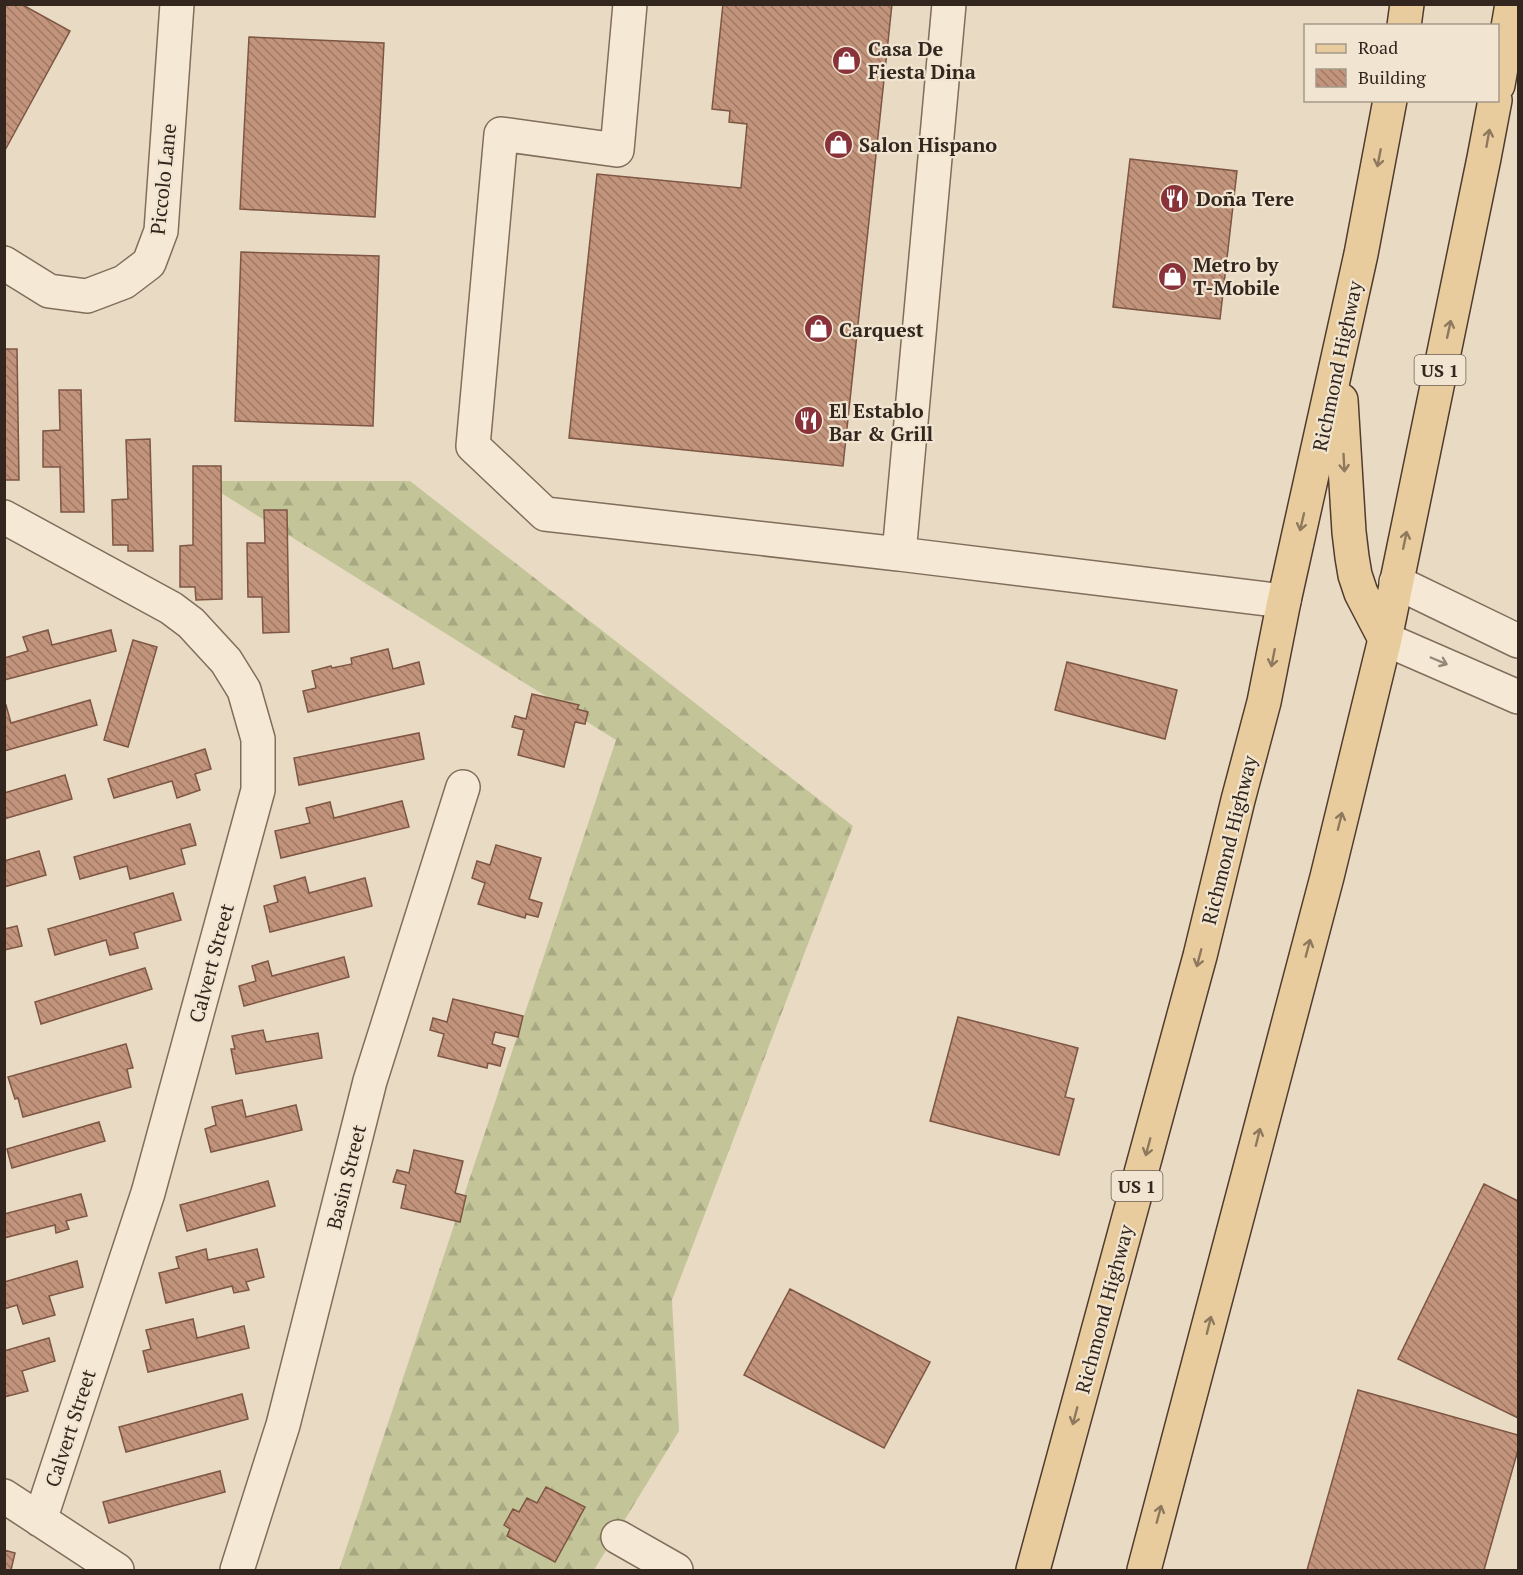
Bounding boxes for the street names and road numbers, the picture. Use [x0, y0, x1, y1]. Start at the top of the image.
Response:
street label: Piccolo Lane [144, 122, 182, 236]
street label: Richmond Highway [1306, 277, 1368, 454]
road number: US 1 [1414, 355, 1466, 385]
street label: Richmond Highway [1195, 752, 1263, 927]
street label: Calvert Street [182, 900, 240, 1025]
street label: Basin Street [320, 1121, 372, 1232]
road number: US 1 [1112, 1171, 1162, 1201]
street label: Richmond Highway [1068, 1221, 1140, 1396]
street label: Calvert Street [38, 1365, 102, 1490]

